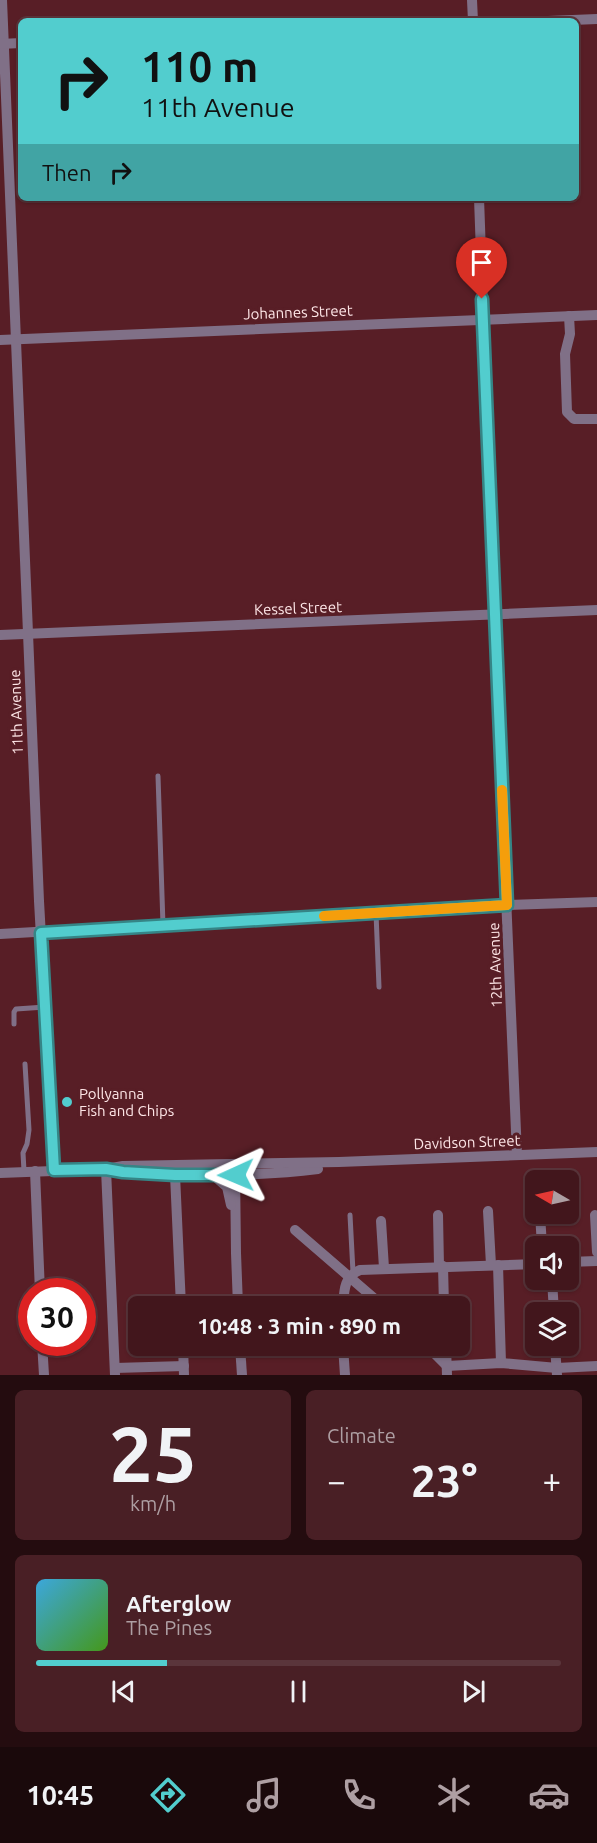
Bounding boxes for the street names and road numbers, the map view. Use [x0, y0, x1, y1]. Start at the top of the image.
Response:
street label: Johannes Street [243, 302, 353, 322]
street label: Kessel Street [254, 598, 342, 618]
street label: 11th Avenue [6, 669, 26, 755]
street label: 12th Avenue [485, 922, 505, 1008]
street label: Davidson Street [413, 1132, 521, 1152]

